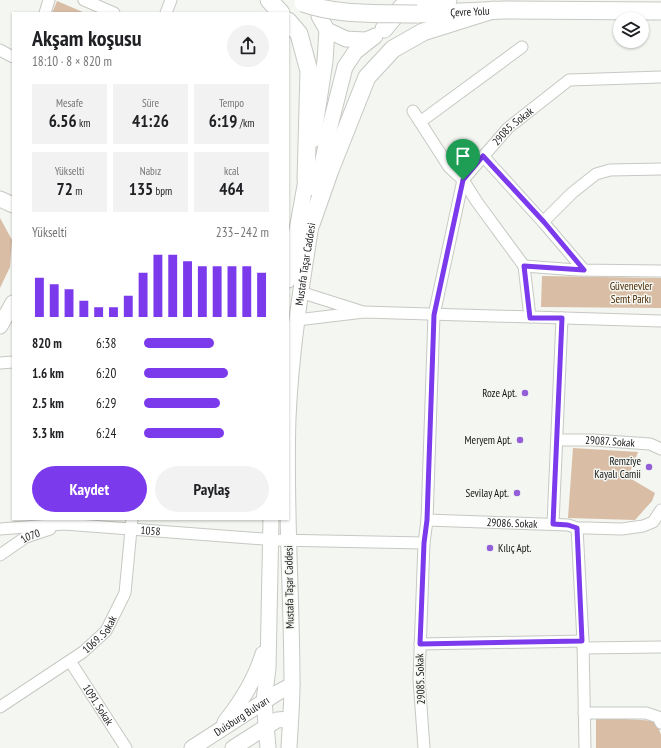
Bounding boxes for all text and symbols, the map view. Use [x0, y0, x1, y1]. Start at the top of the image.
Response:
street label: Çevre Yolu [450, 4, 490, 19]
map controls [613, 12, 649, 48]
button: layers [613, 12, 649, 48]
text: Akşam koşusu [32, 24, 142, 52]
button: share [227, 25, 269, 67]
text: 18:10 · 8 × 820 m [32, 53, 112, 70]
text: Mesafe [56, 96, 83, 110]
text: Süre [142, 96, 159, 110]
text: Tempo [219, 96, 244, 110]
street label: 29085. Sokak [489, 104, 536, 148]
text: 6.56 [49, 110, 77, 132]
text: 41:26 [132, 110, 169, 132]
text: 6:19 [209, 110, 237, 132]
text: km [77, 116, 90, 130]
text: /km [237, 116, 254, 130]
pin [446, 139, 480, 180]
icon: arrive [452, 145, 474, 167]
text: Yükselti [55, 164, 84, 178]
text: Nabız [140, 164, 161, 178]
text: kcal [224, 164, 239, 178]
text: 72 [57, 178, 73, 200]
text: 135 [129, 178, 153, 200]
text: 464 [219, 178, 244, 200]
text: m [73, 184, 82, 198]
text: bpm [153, 184, 172, 198]
street label: Mustafa Taşar Caddesi [292, 222, 318, 306]
text: Yükselti [32, 224, 67, 241]
text: 233–242 m [216, 224, 269, 241]
park label: Güvenevler Semt Parkı [610, 279, 652, 306]
text: 820 m [32, 335, 62, 352]
text: 6:38 [96, 335, 116, 352]
text: 1.6 km [32, 365, 64, 382]
text: 6:20 [96, 365, 116, 382]
place label: Roze Apt. [482, 386, 517, 400]
marker: Roze Apt. [520, 388, 530, 398]
text: 2.5 km [32, 395, 64, 412]
text: 6:29 [96, 395, 116, 412]
text: 3.3 km [32, 425, 64, 442]
text: 6:24 [96, 425, 116, 442]
place label: Meryem Apt. [465, 433, 512, 447]
street label: 29087. Sokak [585, 433, 636, 450]
marker: Meryem Apt. [515, 435, 525, 445]
place label: Remziye Kayalı Camii [594, 454, 641, 481]
marker: Remziye Kayalı Camii [644, 462, 654, 472]
button: Kaydet [32, 466, 147, 512]
button: Paylaş [155, 466, 269, 512]
place label: Sevilay Apt. [465, 486, 509, 500]
marker: Sevilay Apt. [512, 488, 522, 498]
street label: 29086. Sokak [486, 515, 538, 531]
street label: 1058 [140, 523, 161, 538]
street label: 1070 [17, 526, 42, 546]
place label: Kılıç Apt. [498, 541, 532, 555]
marker: Kılıç Apt. [485, 543, 495, 553]
street label: Mustafa Taşar Caddesi [281, 545, 297, 629]
street label: 1069. Sokak [79, 613, 120, 656]
street label: 29085. Sokak [412, 653, 428, 705]
street label: 1091. Sokak [80, 682, 117, 728]
street label: Duisburg Bulvarı [211, 693, 272, 739]

